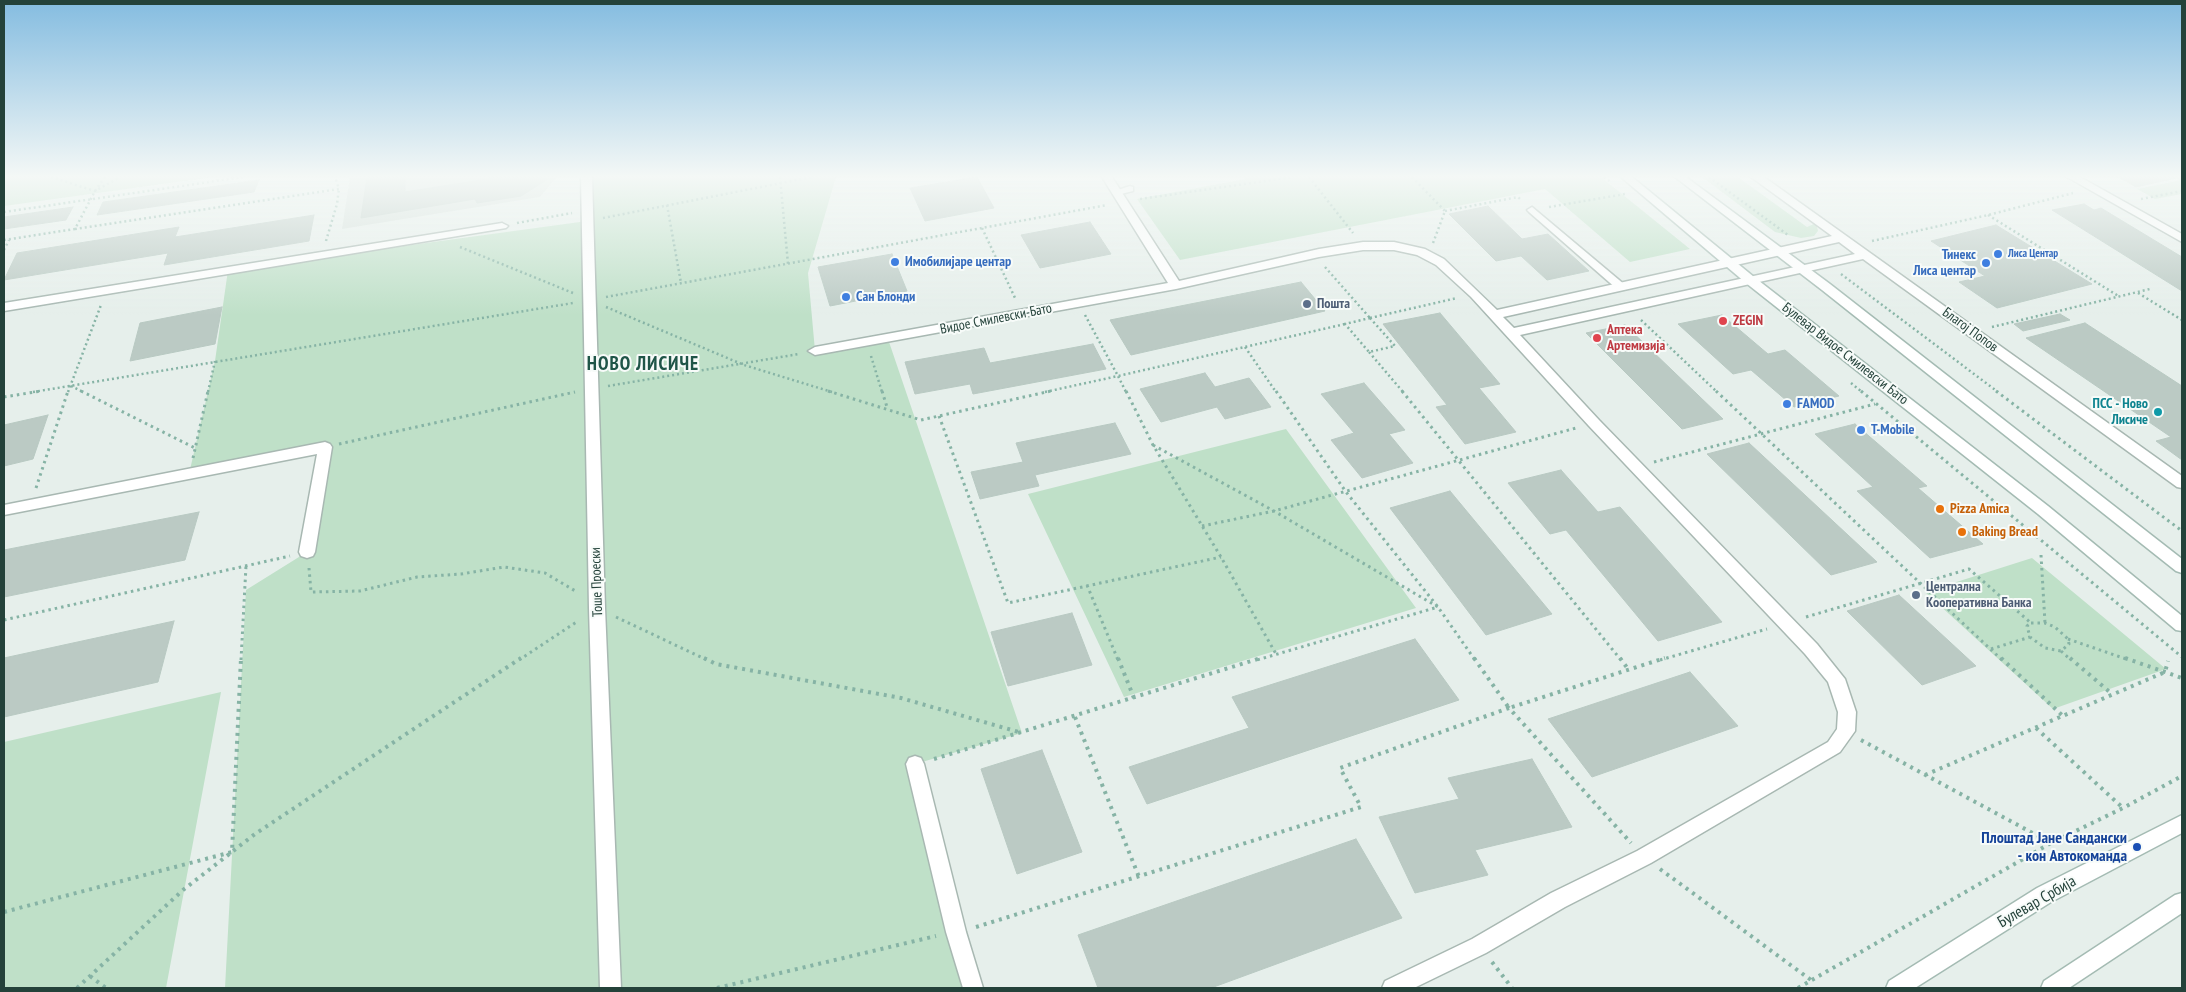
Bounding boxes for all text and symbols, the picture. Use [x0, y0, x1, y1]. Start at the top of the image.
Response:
place label: Тинекс Лиса центар [1913, 247, 1976, 280]
place label: Лиса Центар [2008, 247, 2058, 261]
marker: Лиса Центар [1992, 248, 2004, 260]
place label: Имобилијаре центар [905, 254, 1011, 270]
marker: Имобилијаре центар [889, 256, 901, 268]
marker: Тинекс Лиса центар [1980, 257, 1992, 269]
place label: Сан Блонди [856, 289, 915, 305]
marker: Сан Блонди [840, 291, 852, 303]
place label: Пошта [1317, 296, 1350, 312]
marker: Пошта [1301, 298, 1313, 310]
street label: Видое Смилевски-Бато [939, 300, 1053, 338]
street label: Булевар Видое Смилевски Бато [1779, 300, 1911, 408]
street label: Благој Попов [1939, 304, 2001, 356]
place label: ZEGIN [1733, 313, 1763, 329]
marker: ZEGIN [1717, 315, 1729, 327]
place label: Аптека Артемизија [1607, 322, 1665, 354]
marker: Аптека Артемизија [1591, 332, 1603, 344]
district label: НОВО ЛИСИЧЕ [585, 354, 701, 376]
place label: FAMOD [1797, 396, 1834, 412]
place label: ПСС - Ново Лисиче [2093, 396, 2148, 428]
marker: FAMOD [1781, 398, 1793, 410]
marker: ПСС - Ново Лисиче [2152, 406, 2164, 418]
place label: T-Mobile [1871, 422, 1915, 438]
marker: T-Mobile [1855, 424, 1867, 436]
place label: Pizza Amica [1950, 501, 2009, 517]
marker: Pizza Amica [1934, 503, 1946, 515]
place label: Baking Bread [1972, 524, 2038, 540]
marker: Baking Bread [1956, 526, 1968, 538]
street label: Тоше Проески [587, 547, 607, 617]
place label: Централна Кооперативна Банка [1926, 579, 2032, 612]
marker: Централна Кооперативна Банка [1910, 589, 1922, 601]
place label: Плоштад Јане Сандански - кон Автокоманда [1981, 828, 2127, 866]
marker: Плоштад Јане Сандански - кон Автокоманда [2131, 841, 2143, 853]
street label: Булевар Србија [1994, 872, 2080, 932]

